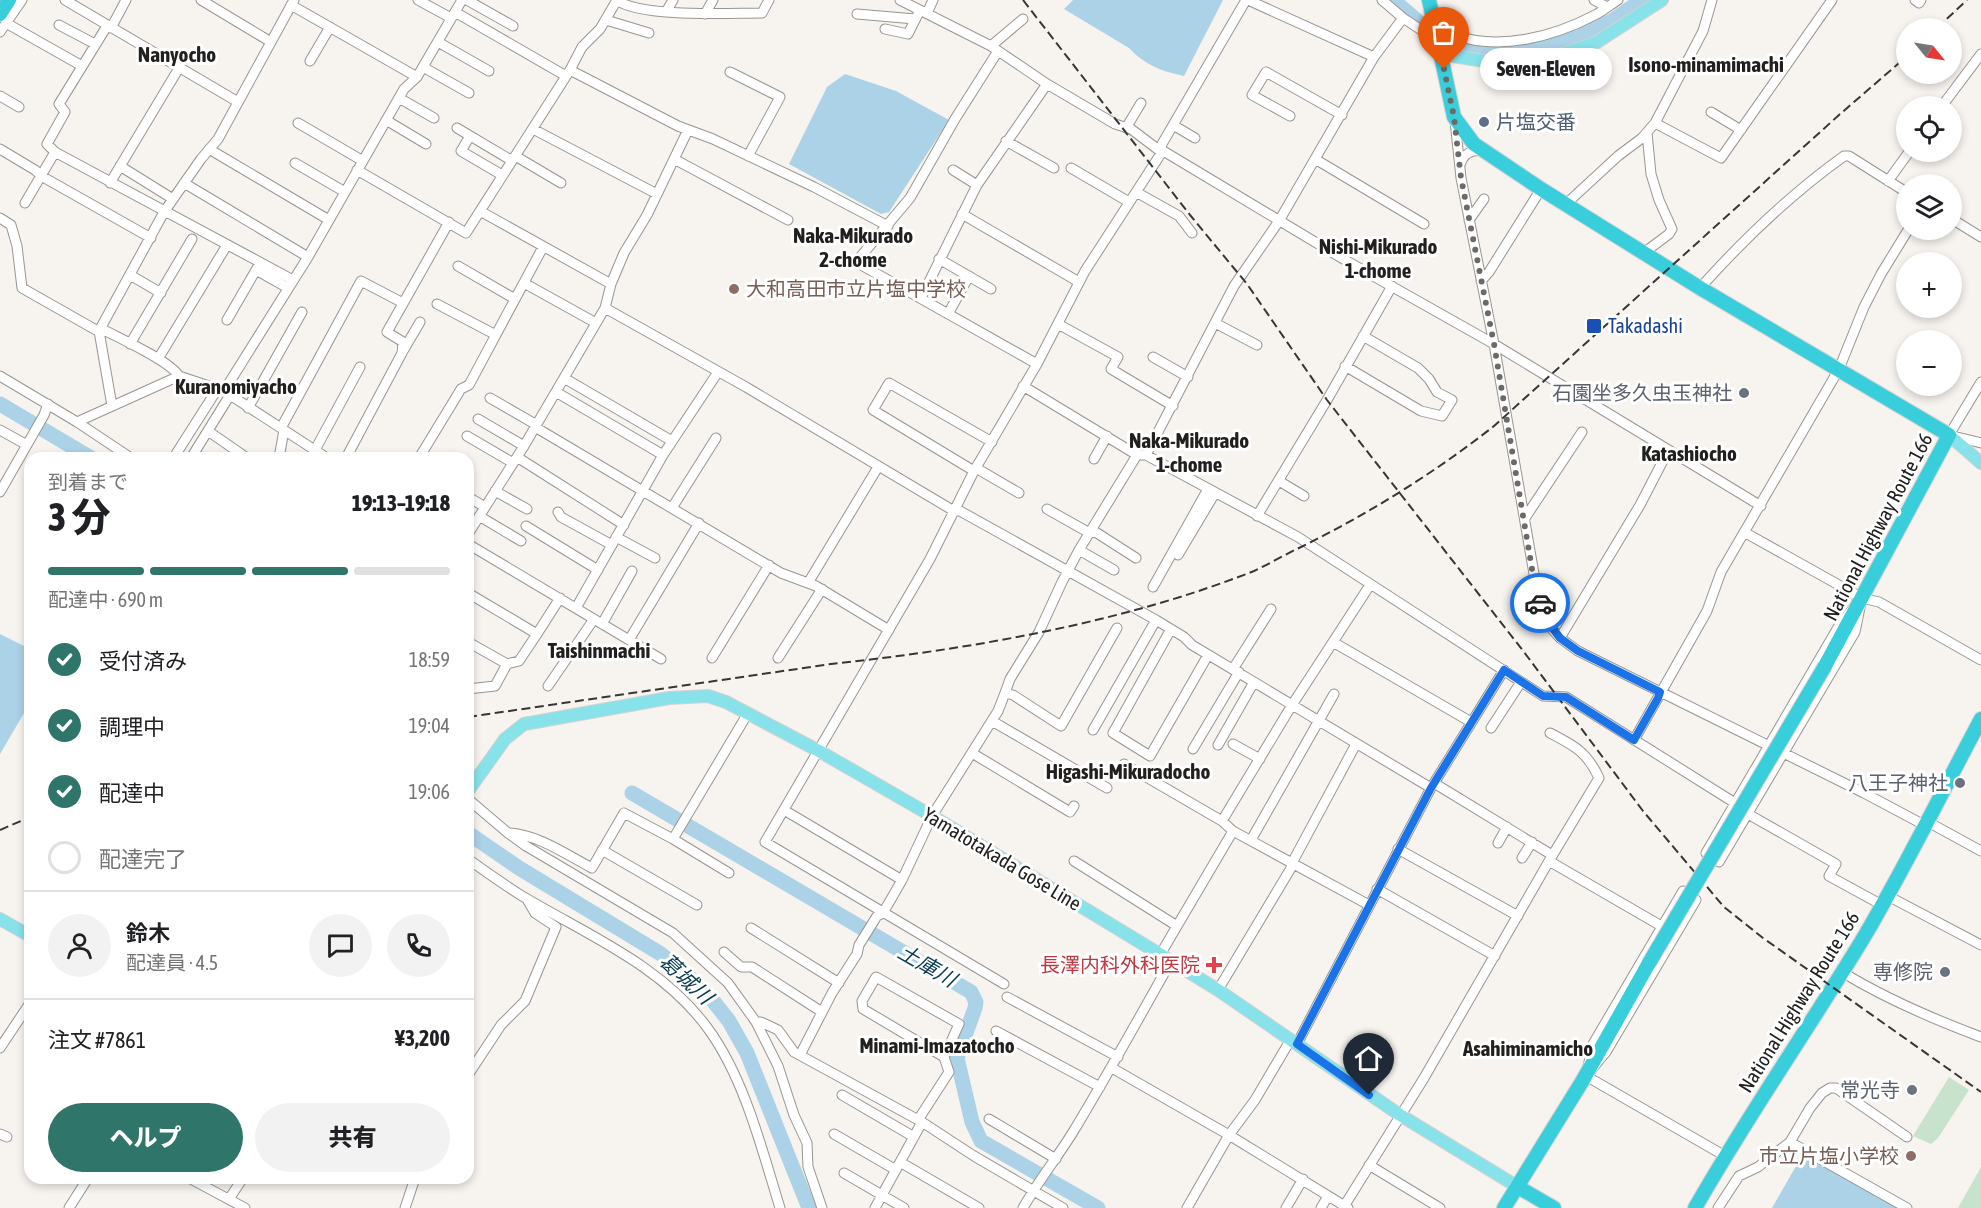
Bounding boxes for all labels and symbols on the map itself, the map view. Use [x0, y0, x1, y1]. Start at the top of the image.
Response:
pin [1418, 7, 1469, 69]
north arrow [1896, 18, 1962, 84]
district label: Nanyocho [138, 42, 216, 66]
callout: Seven-Eleven [1480, 48, 1612, 90]
district label: Isono-minamimachi [1628, 52, 1784, 76]
place label: 片塩交番 [1496, 110, 1576, 133]
marker: 片塩交番 [1477, 115, 1491, 129]
district label: Naka-Mikurado 2-chome [793, 223, 913, 271]
district label: Nishi-Mikurado 1-chome [1319, 234, 1437, 282]
place label: 大和高田市立片塩中学校 [746, 277, 966, 300]
marker: 大和高田市立片塩中学校 [727, 282, 741, 296]
place label: Takadashi [1608, 314, 1683, 337]
marker: Takadashi [1585, 317, 1603, 335]
district label: Kuranomiyacho [175, 374, 297, 398]
place label: 石園坐多久虫玉神社 [1552, 381, 1732, 404]
marker: 石園坐多久虫玉神社 [1737, 386, 1751, 400]
district label: Naka-Mikurado 1-chome [1129, 428, 1249, 476]
street label: National Highway Route 166 [1818, 429, 1937, 624]
district label: Katashiocho [1641, 441, 1737, 465]
courier [1510, 573, 1570, 633]
district label: Taishinmachi [548, 638, 650, 662]
district label: Higashi-Mikuradocho [1046, 759, 1210, 783]
place label: 八王子神社 [1848, 771, 1948, 794]
marker: 八王子神社 [1953, 776, 1967, 790]
street label: Yamatotakada Gose Line [919, 802, 1085, 915]
street label: National Highway Route 166 [1733, 907, 1864, 1096]
water label: 土庫川 [894, 939, 963, 992]
water label: 葛城川 [655, 948, 719, 1010]
place label: 長澤内科外科医院 [1040, 953, 1200, 976]
marker: 長澤内科外科医院 [1205, 956, 1223, 974]
place label: 専修院 [1873, 960, 1933, 983]
marker: 専修院 [1938, 965, 1952, 979]
district label: Minami-Imazatocho [859, 1033, 1015, 1057]
pin [1343, 1033, 1394, 1095]
district label: Asahiminamicho [1462, 1036, 1593, 1060]
place label: 常光寺 [1840, 1078, 1900, 1101]
marker: 常光寺 [1905, 1083, 1919, 1097]
place label: 市立片塩小学校 [1759, 1144, 1899, 1167]
marker: 市立片塩小学校 [1904, 1149, 1918, 1163]

